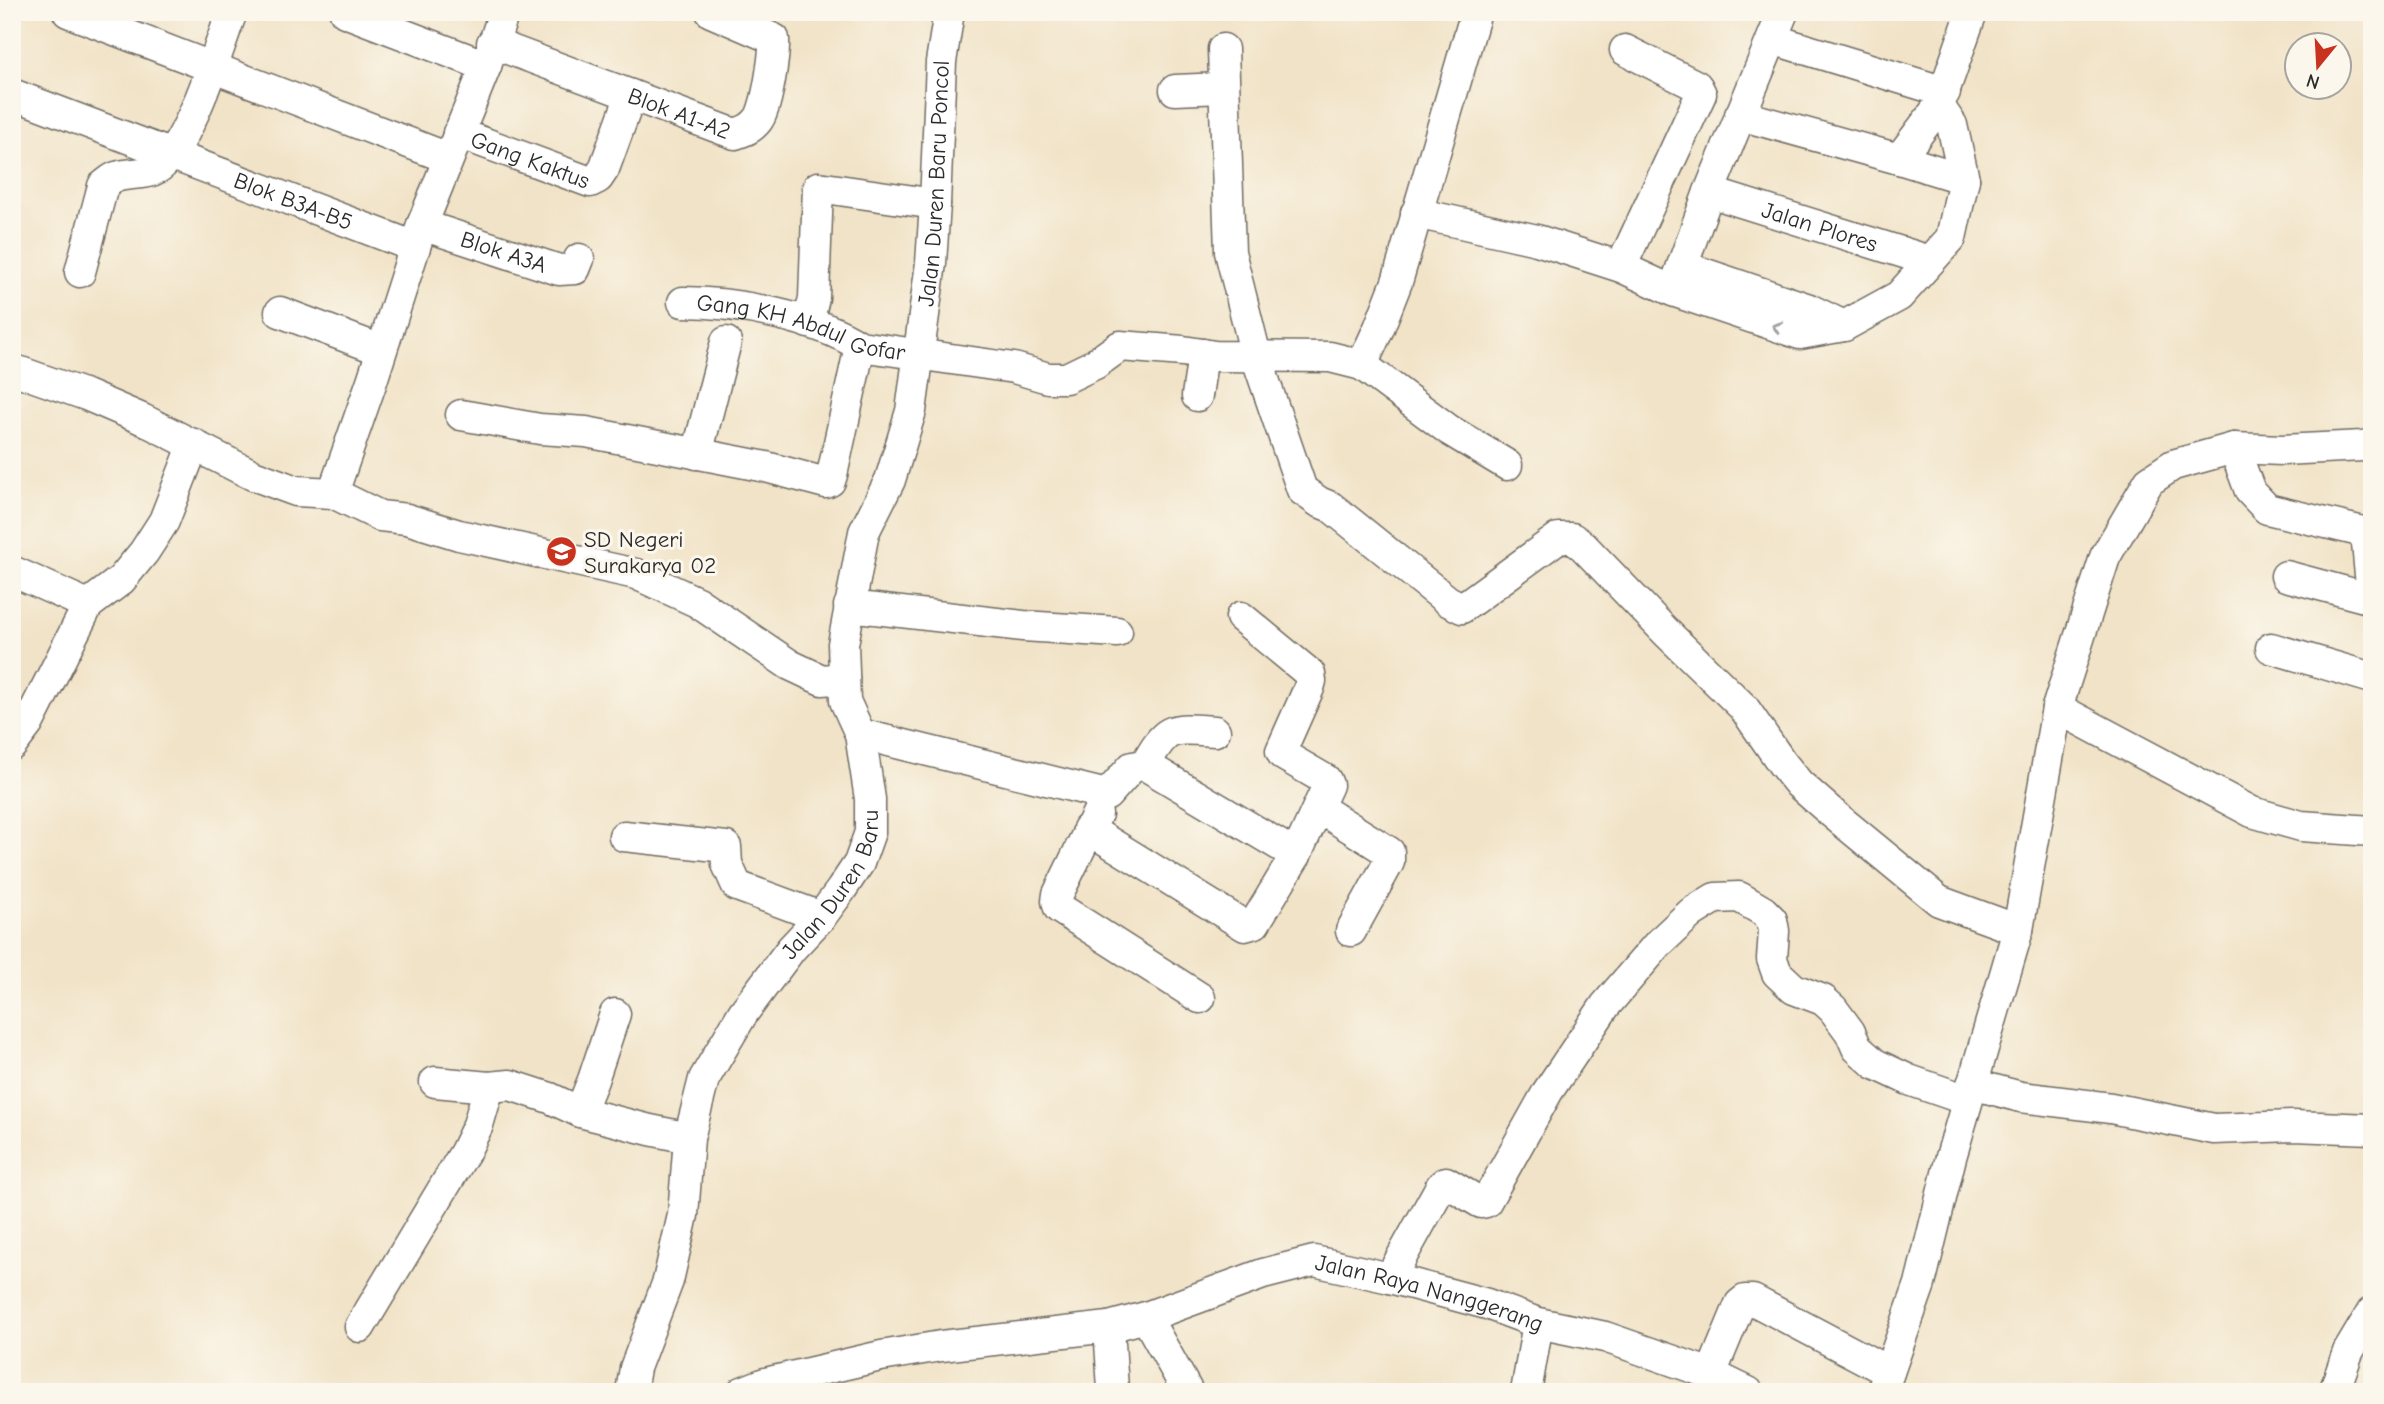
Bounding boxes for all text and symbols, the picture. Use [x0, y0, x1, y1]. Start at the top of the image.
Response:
north arrow [2282, 32, 2352, 102]
street label: Jalan Duren Baru Poncol [912, 60, 955, 308]
text: N [2304, 69, 2322, 94]
street label: Blok A1-A2 [624, 82, 734, 145]
street label: Gang Kaktus [467, 125, 593, 194]
street label: Blok B3A-B5 [230, 166, 357, 236]
street label: Jalan Plores [1759, 196, 1881, 257]
street label: Blok A3A [457, 225, 550, 279]
street label: Gang KH Abdul Gofar [696, 289, 908, 366]
one-way arrow [1772, 320, 1784, 335]
place label: SD Negeri Surakarya 02 [584, 526, 716, 579]
school or university icon: SD Negeri Surakarya 02 [544, 535, 578, 569]
street label: Jalan Duren Baru [775, 810, 884, 964]
street label: Jalan Raya Nanggerang [1313, 1248, 1547, 1337]

